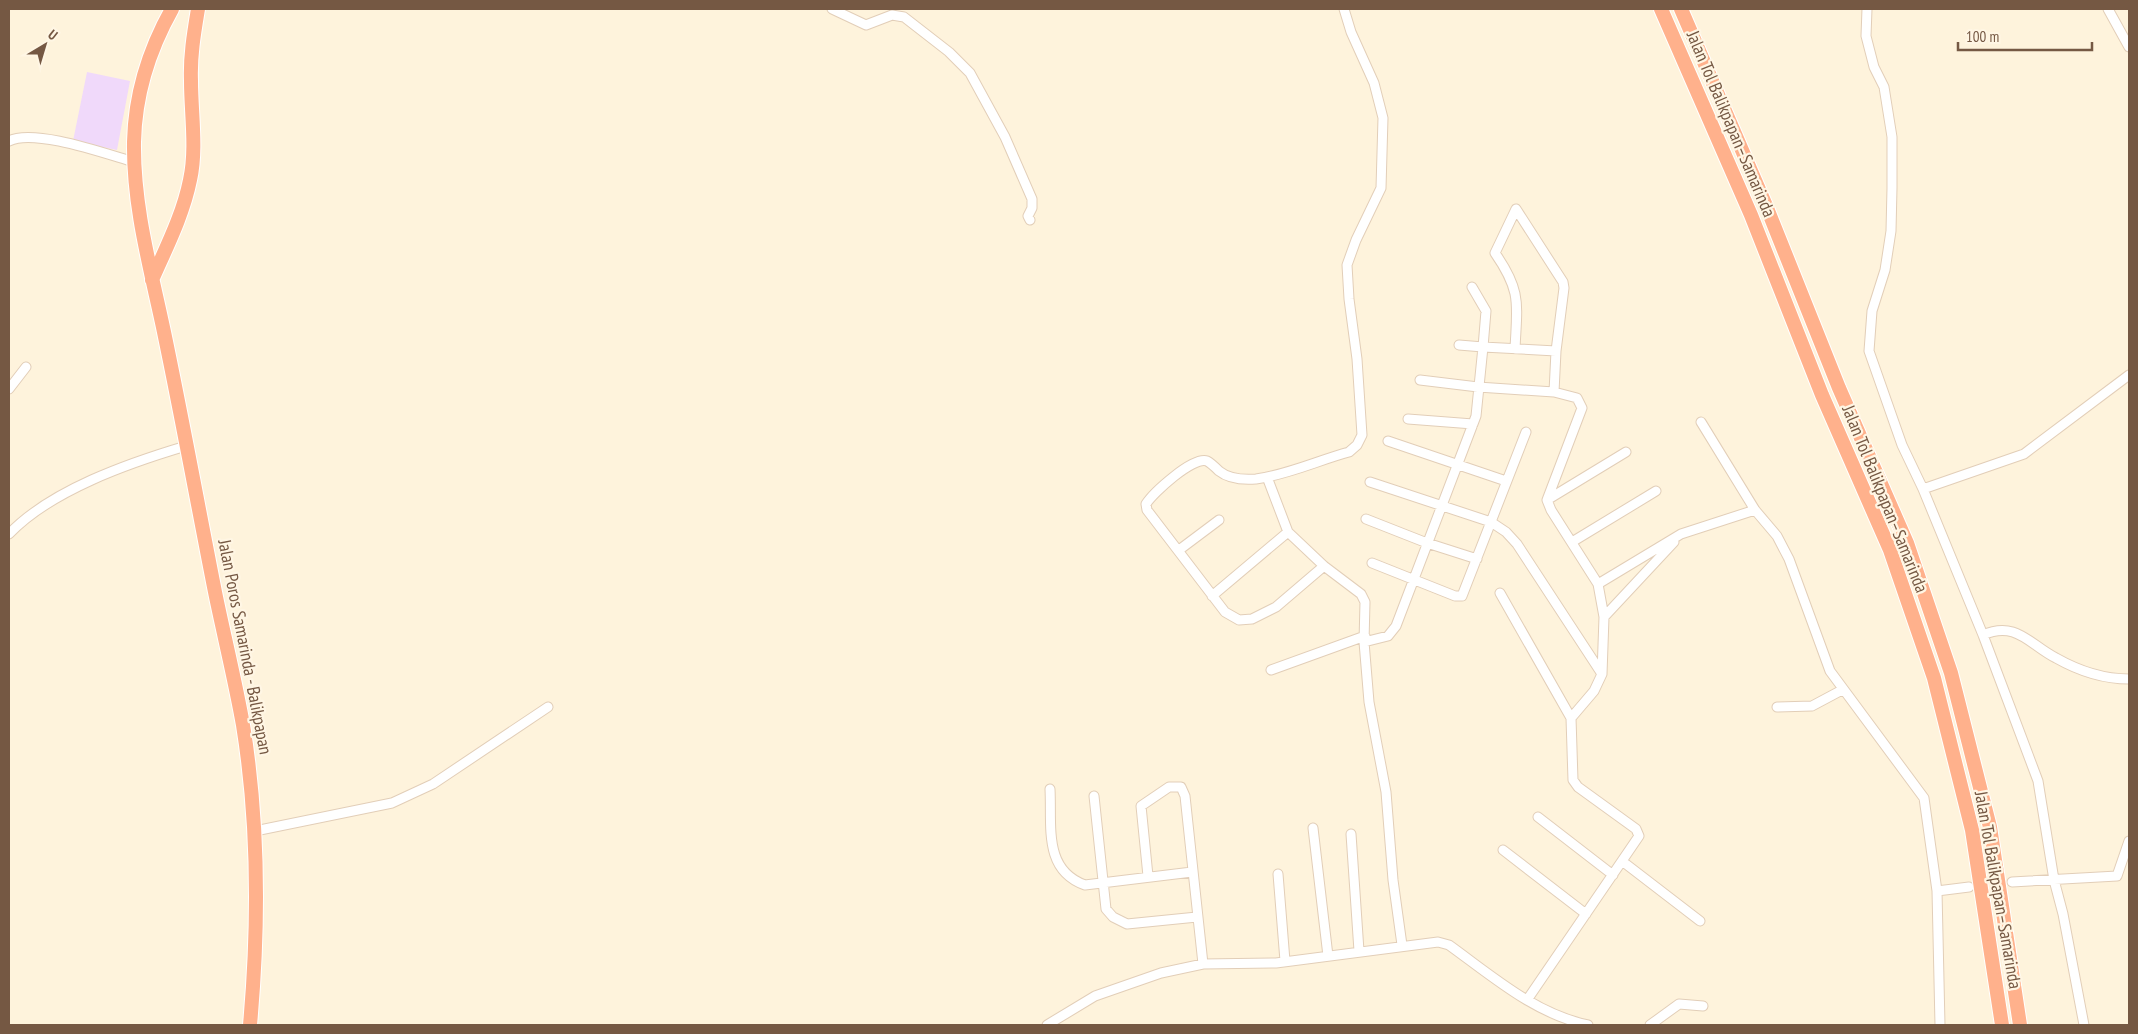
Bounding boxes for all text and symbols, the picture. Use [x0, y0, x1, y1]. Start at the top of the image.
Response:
north arrow [20, 20, 70, 70]
scale bar [1958, 20, 2092, 52]
text: U [45, 25, 61, 44]
street label: Jalan Tol Balikpapan–Samarinda [1681, 26, 1781, 220]
text: 100 m [1966, 27, 1999, 46]
street label: Jalan Tol Balikpapan–Samarinda [1837, 401, 1934, 596]
street label: Jalan Poros Samarinda - Balikpapan [213, 537, 278, 756]
street label: Jalan Tol Balikpapan–Samarinda [1970, 788, 2027, 990]

